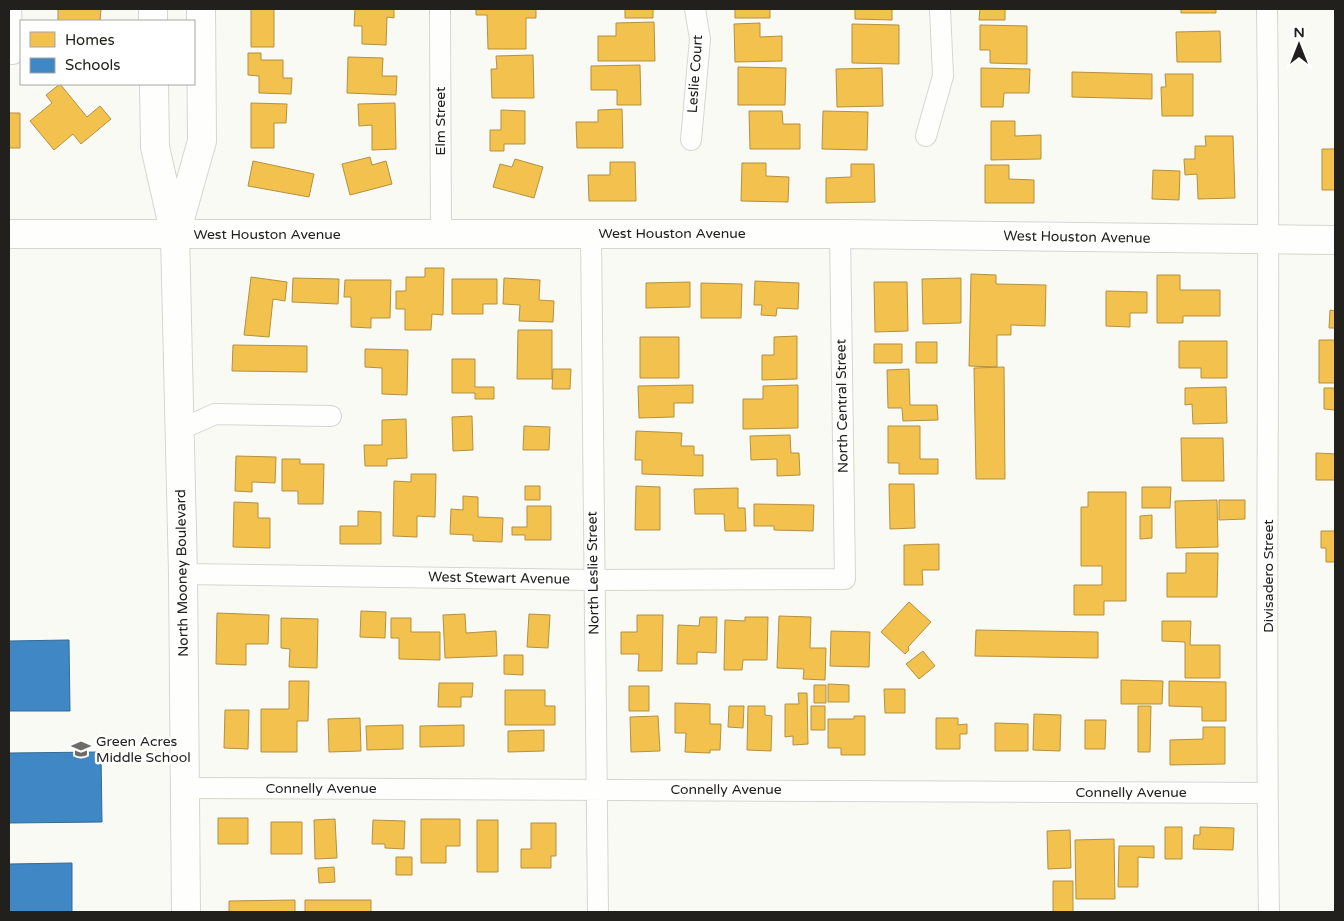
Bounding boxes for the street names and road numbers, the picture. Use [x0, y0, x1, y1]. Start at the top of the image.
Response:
street label: Leslie Court [684, 34, 706, 114]
street label: Elm Street [432, 86, 449, 155]
street label: West Houston Avenue [598, 225, 746, 242]
street label: West Houston Avenue [193, 226, 341, 243]
street label: West Houston Avenue [1003, 227, 1151, 247]
street label: North Central Street [832, 338, 852, 473]
street label: North Mooney Boulevard [172, 489, 192, 657]
street label: North Leslie Street [583, 510, 603, 635]
street label: Divisadero Street [1260, 519, 1277, 633]
street label: West Stewart Avenue [428, 568, 570, 588]
street label: Connelly Avenue [265, 780, 377, 797]
street label: Connelly Avenue [670, 781, 782, 798]
street label: Connelly Avenue [1075, 784, 1187, 801]

